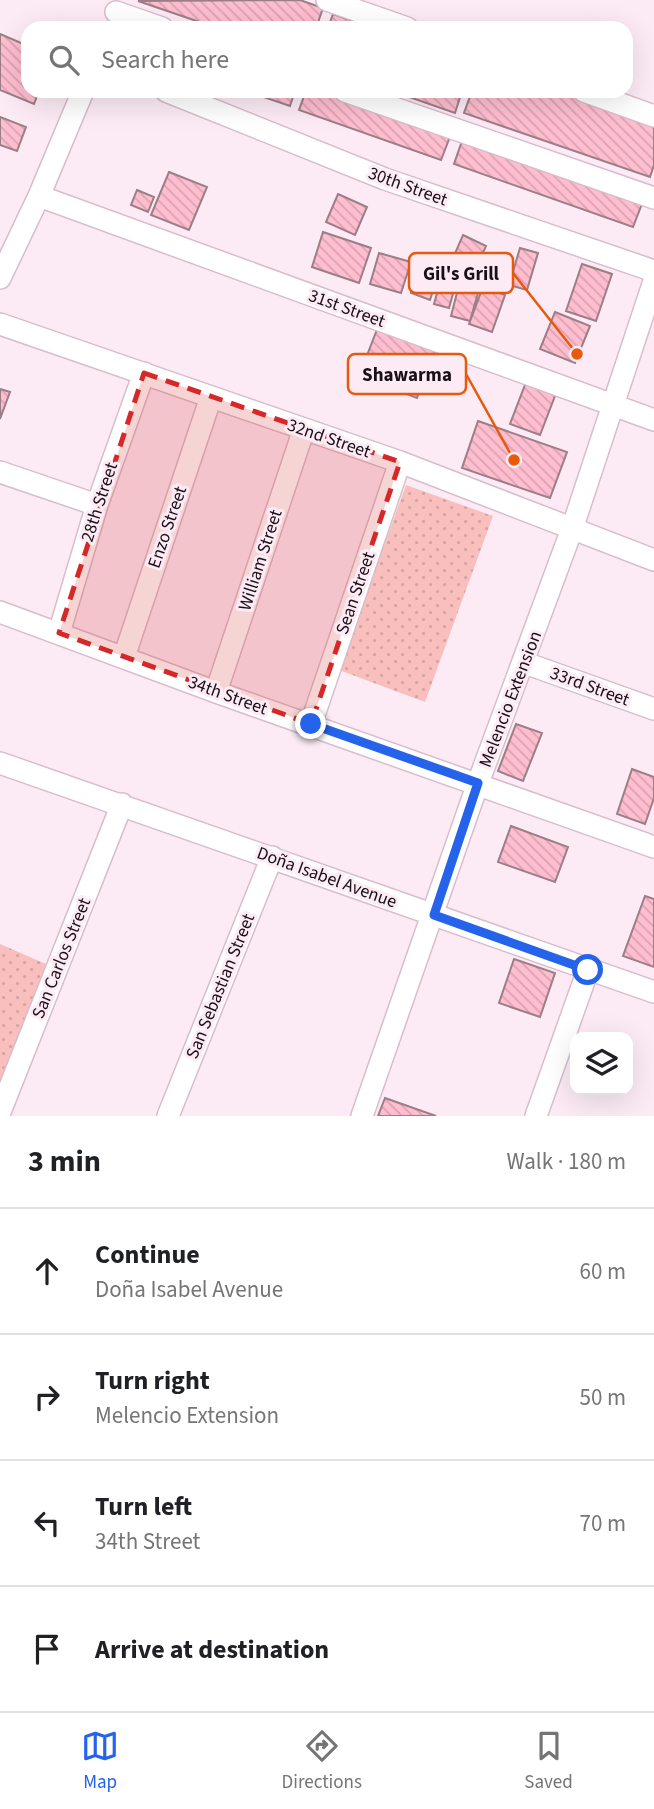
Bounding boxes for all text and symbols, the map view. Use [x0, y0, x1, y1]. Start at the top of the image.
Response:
search box [21, 21, 633, 98]
icon: search [45, 41, 83, 79]
text: Search here [101, 41, 229, 78]
street label: 30th Street [365, 161, 451, 212]
callout: Gil's Grill [409, 253, 513, 293]
text: Gil's Grill [423, 261, 500, 288]
street label: 31st Street [305, 283, 389, 334]
callout: Shawarma [348, 354, 466, 394]
text: Shawarma [362, 362, 452, 389]
street label: 32nd Street [284, 413, 374, 464]
street label: 28th Street [75, 459, 124, 545]
street label: Enzo Street [142, 483, 193, 572]
street label: William Street [232, 506, 289, 614]
street label: Sean Street [330, 548, 381, 638]
street label: Melencio Extension [473, 627, 548, 771]
street label: 33rd Street [547, 661, 633, 712]
street label: 34th Street [185, 670, 271, 721]
route end [295, 708, 326, 739]
street label: Doña Isabel Avenue [253, 841, 400, 914]
street label: San Carlos Street [26, 894, 97, 1022]
street label: San Sebastian Street [180, 910, 261, 1063]
route start [572, 954, 603, 985]
map controls [570, 1032, 633, 1095]
button: layers [570, 1032, 633, 1095]
text: 3 min [28, 1140, 101, 1183]
text: Walk · 180 m [507, 1145, 626, 1178]
text: Continue [95, 1236, 200, 1273]
icon: ahead [28, 1252, 66, 1290]
text: 60 m [579, 1255, 626, 1288]
text: Doña Isabel Avenue [95, 1273, 283, 1306]
text: Turn right [95, 1362, 210, 1399]
icon: right [28, 1378, 66, 1416]
text: 50 m [579, 1381, 626, 1414]
text: Melencio Extension [95, 1399, 279, 1432]
text: Turn left [95, 1488, 192, 1525]
icon: left [28, 1504, 66, 1542]
text: 70 m [579, 1507, 626, 1540]
text: 34th Street [95, 1525, 200, 1558]
icon: arrive [28, 1630, 66, 1668]
text: Arrive at destination [95, 1631, 329, 1668]
tab: Map [81, 1727, 119, 1796]
tab: Directions [282, 1727, 362, 1796]
tab: Saved [524, 1727, 573, 1796]

